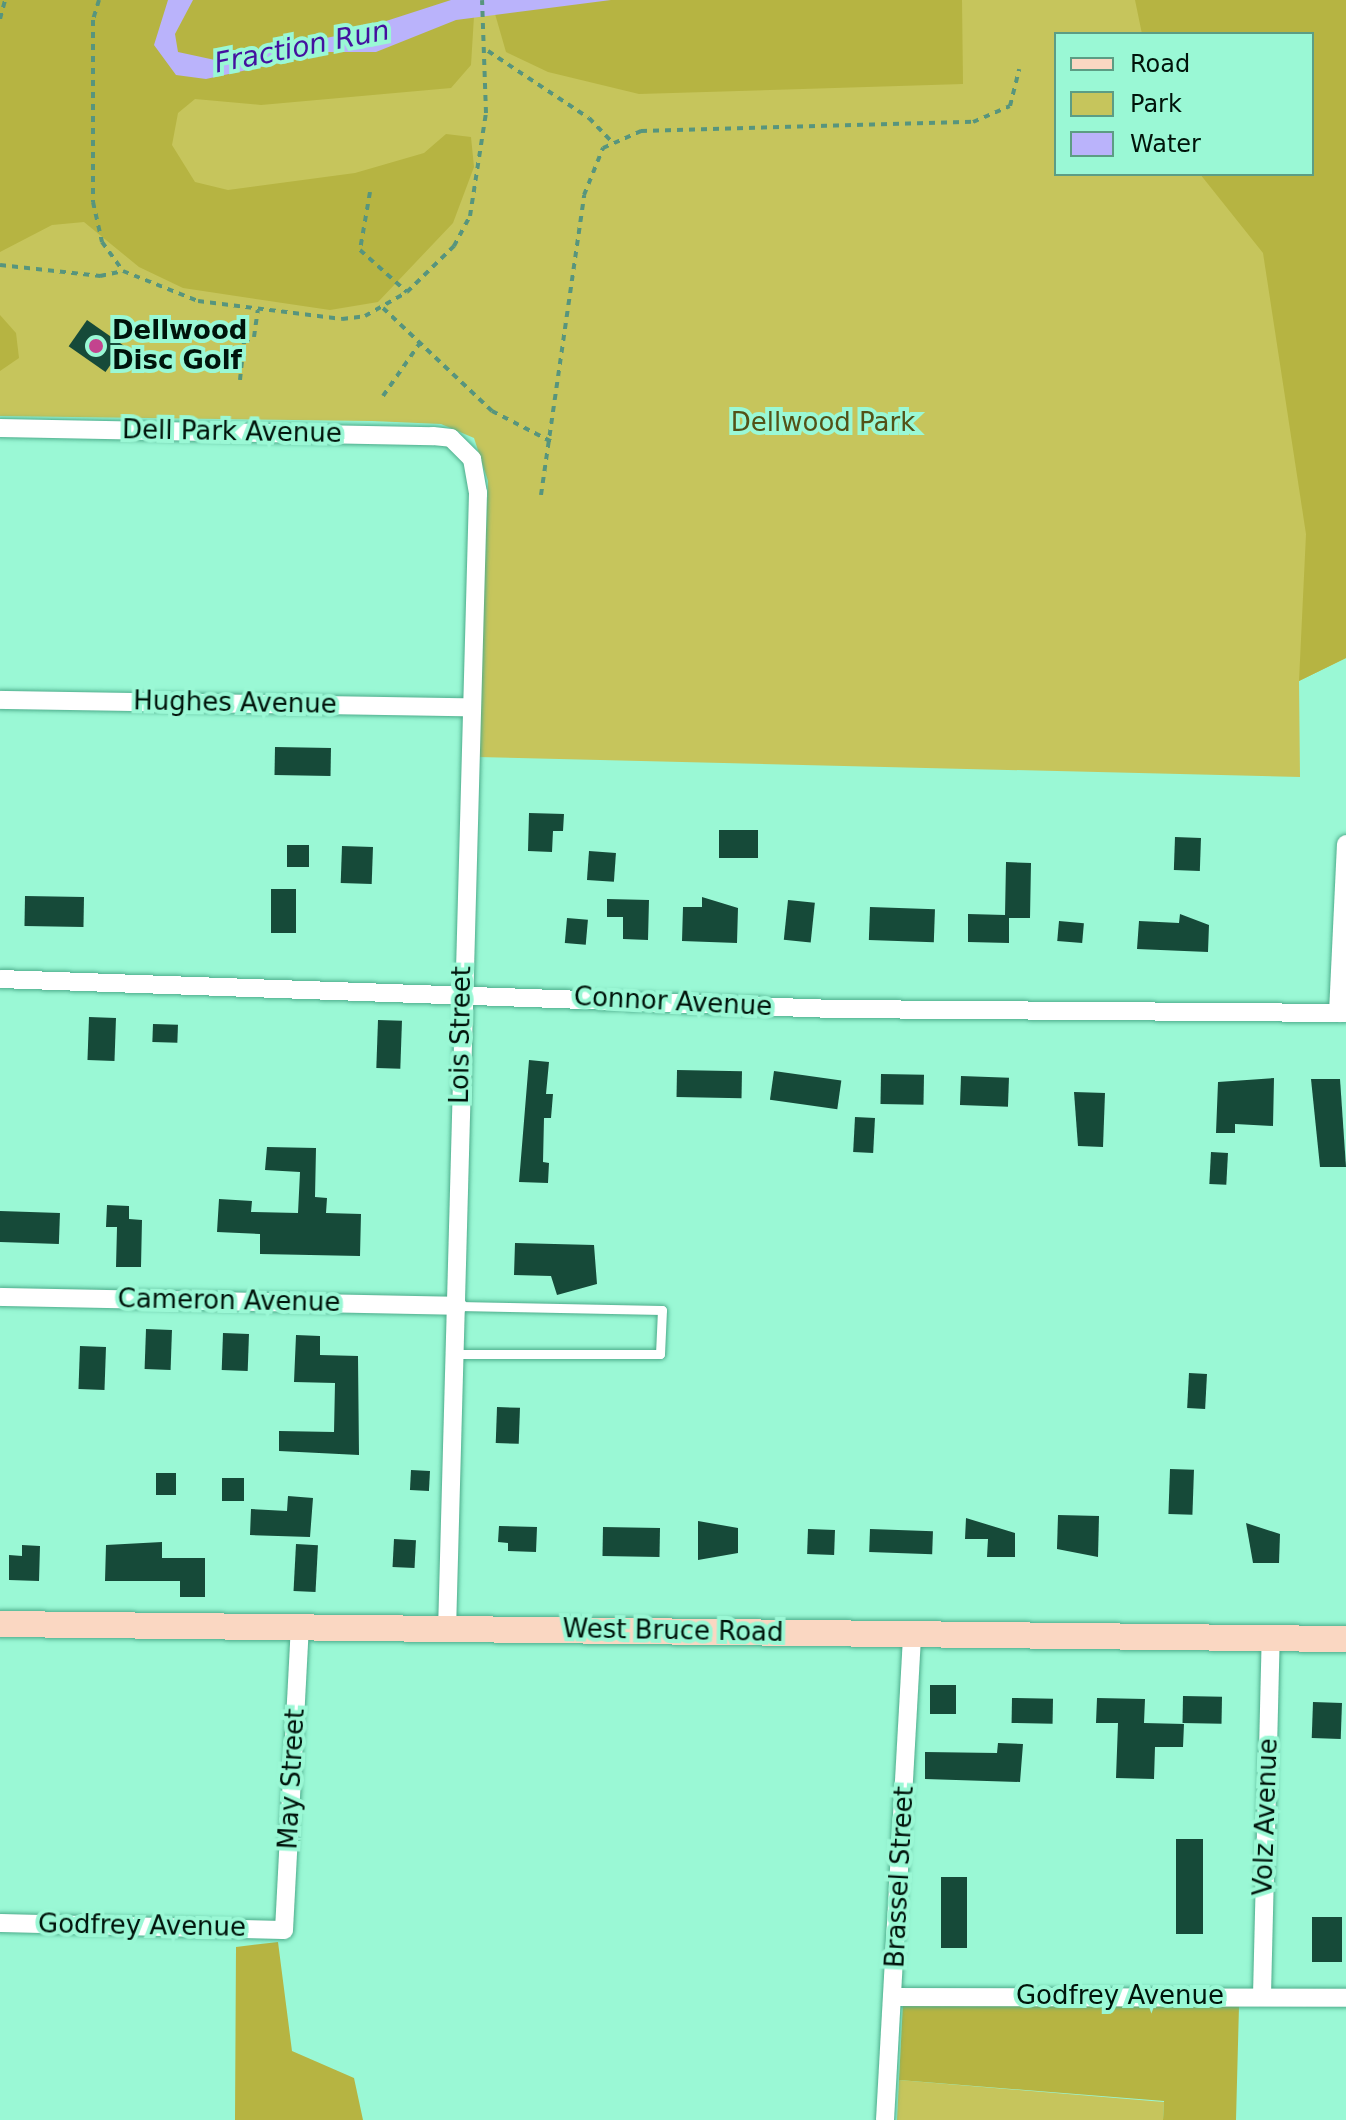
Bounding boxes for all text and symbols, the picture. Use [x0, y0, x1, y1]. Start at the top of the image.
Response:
water label: Fraction Run [212, 14, 392, 80]
legend [1054, 32, 1314, 176]
text: Road [1130, 50, 1190, 78]
text: Park [1130, 90, 1182, 118]
text: Water [1130, 130, 1201, 158]
place label: Dellwood Disc Golf [112, 315, 247, 376]
marker: Dellwood Disc Golf [87, 337, 105, 355]
park label: Dellwood Park [731, 407, 915, 439]
street label: Dell Park Avenue [122, 414, 342, 450]
street label: Hughes Avenue [133, 686, 337, 720]
street label: Lois Street [444, 966, 478, 1104]
street label: Connor Avenue [573, 981, 773, 1023]
street label: Cameron Avenue [117, 1283, 341, 1319]
street label: West Bruce Road [562, 1613, 784, 1649]
street label: May Street [273, 1708, 311, 1850]
street label: Volz Avenue [1248, 1738, 1284, 1896]
street label: Brassel Street [880, 1785, 920, 1969]
street label: Godfrey Avenue [38, 1909, 246, 1943]
street label: Godfrey Avenue [1016, 1980, 1224, 2012]

